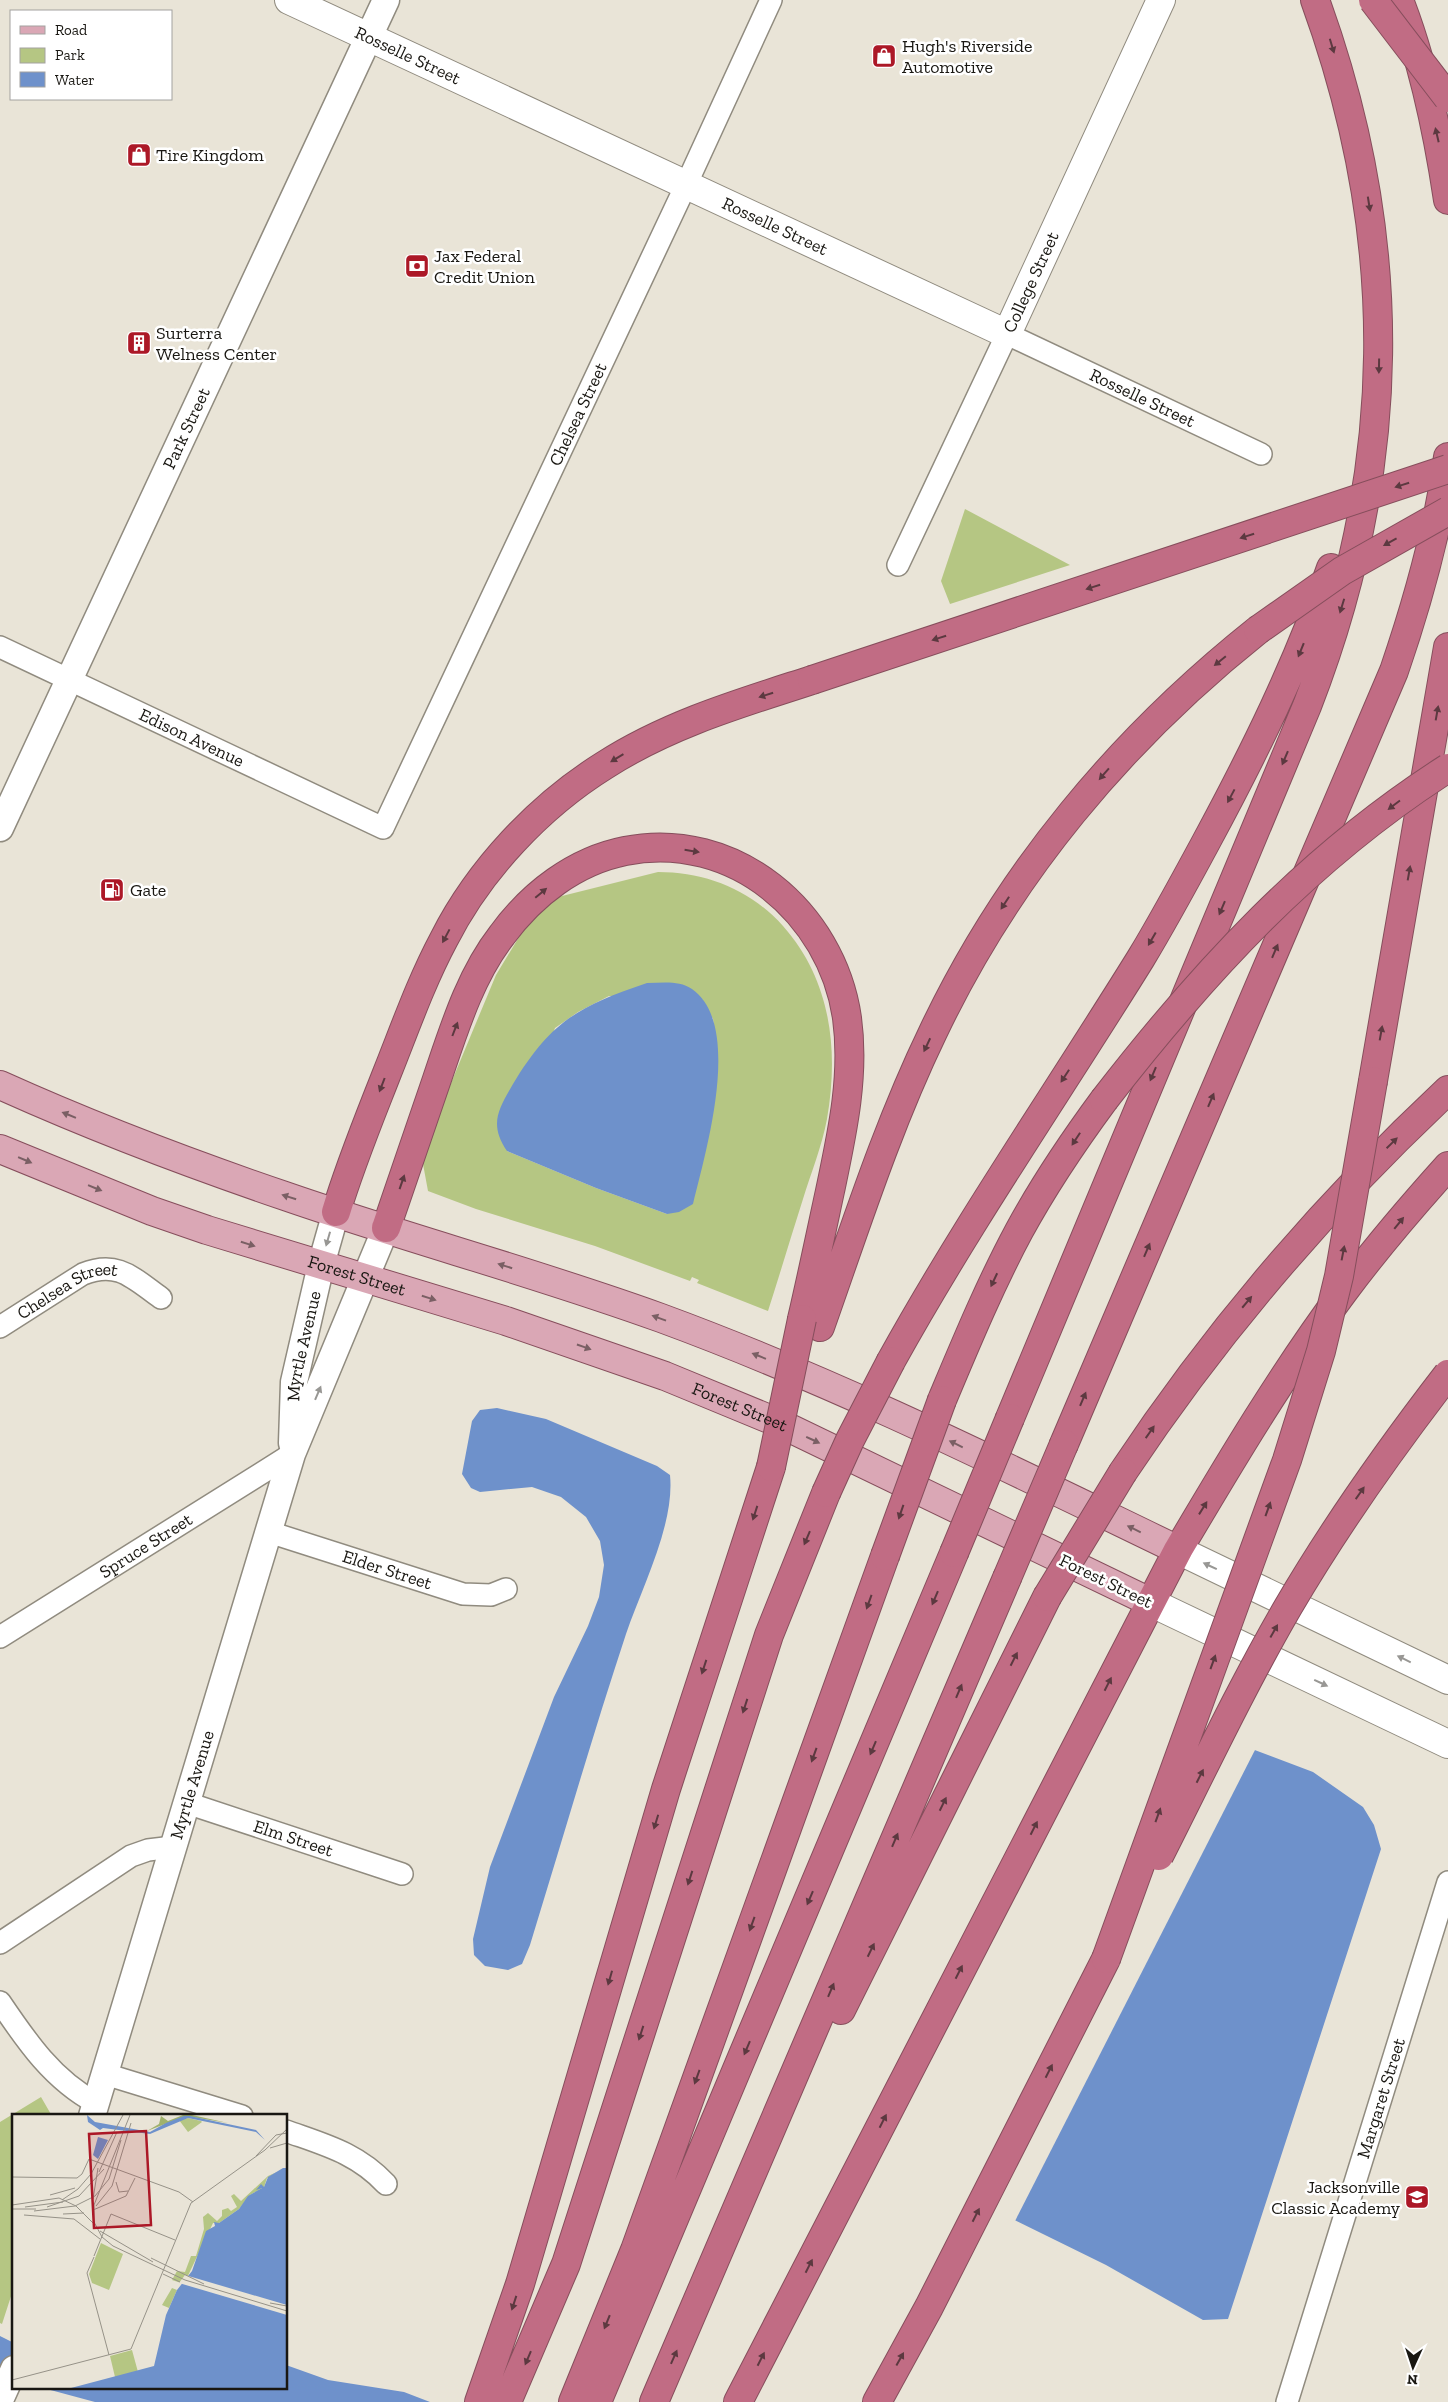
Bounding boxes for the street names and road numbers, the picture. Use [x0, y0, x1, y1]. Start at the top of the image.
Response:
street label: Rosselle Street [351, 21, 464, 89]
street label: Rosselle Street [719, 192, 832, 260]
street label: College Street [998, 228, 1064, 336]
street label: Chelsea Street [544, 359, 612, 469]
street label: Rosselle Street [1086, 364, 1199, 432]
street label: Park Street [158, 384, 215, 473]
street label: Edison Avenue [136, 703, 248, 772]
street label: Forest Street [305, 1250, 409, 1301]
street label: Chelsea Street [13, 1258, 120, 1324]
street label: Myrtle Avenue [282, 1289, 326, 1402]
street label: Forest Street [689, 1377, 791, 1437]
street label: Spruce Street [95, 1508, 197, 1583]
street label: Elder Street [340, 1545, 435, 1594]
street label: Forest Street [1056, 1549, 1157, 1613]
street label: Myrtle Avenue [165, 1728, 219, 1842]
street label: Elm Street [251, 1815, 336, 1862]
street label: Margaret Street [1352, 2035, 1410, 2161]

